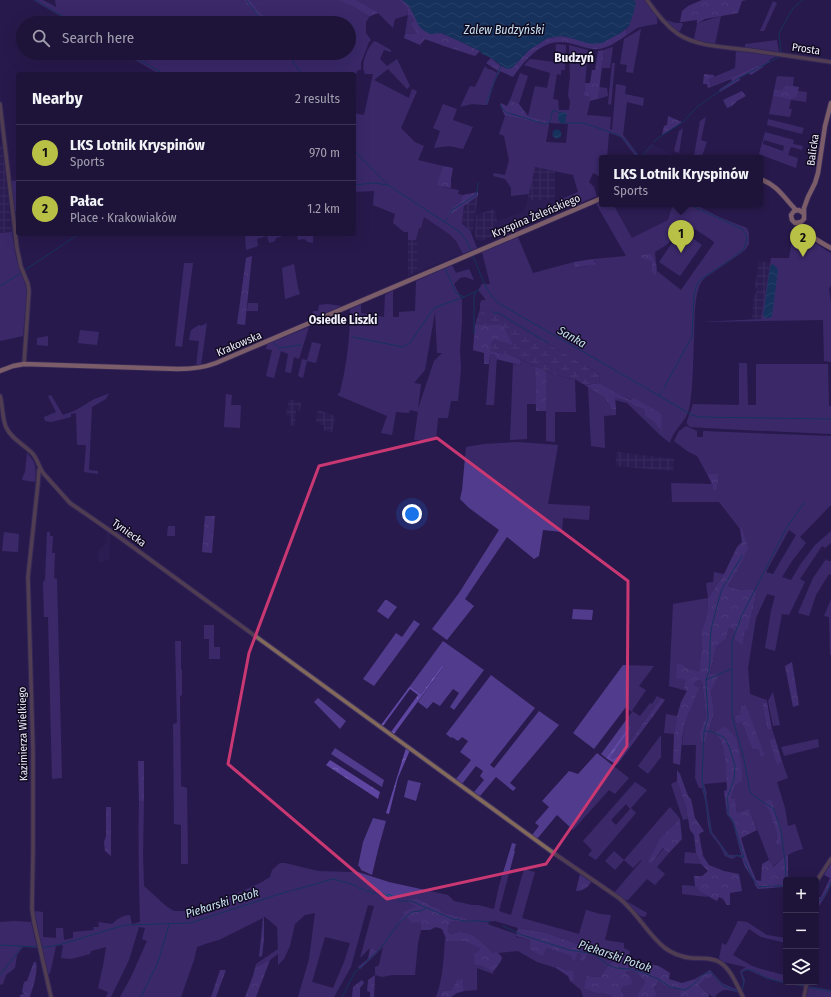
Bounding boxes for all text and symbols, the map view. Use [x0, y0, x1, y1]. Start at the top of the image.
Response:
search box [16, 16, 356, 60]
water label: Zalew Budzyński [463, 23, 544, 37]
icon: search [30, 27, 52, 49]
text: Search here [62, 29, 134, 47]
street label: Prosta [791, 41, 821, 57]
district label: Budzyń [554, 50, 594, 65]
text: Nearby [32, 88, 83, 109]
text: 2 results [295, 91, 340, 106]
street label: Balicka [804, 133, 822, 167]
text: LKS Lotnik Kryspinów [70, 136, 205, 154]
text: 1 [42, 145, 48, 160]
text: 970 m [309, 145, 340, 160]
text: Sports [70, 154, 105, 169]
popup [599, 155, 763, 207]
text: LKS Lotnik Kryspinów [614, 165, 748, 183]
text: Sports [614, 183, 648, 198]
street label: Kryspina Żeleńskiego [489, 190, 582, 241]
text: Pałac [70, 192, 103, 210]
text: 2 [42, 201, 48, 216]
text: 1.2 km [307, 201, 340, 216]
text: Place · Krakowiaków [70, 210, 177, 225]
pin: 1 [668, 220, 694, 253]
pin: 2 [790, 224, 816, 257]
district label: Osiedle Liszki [309, 313, 377, 327]
water label: Sanka [554, 323, 589, 351]
street label: Krakowska [214, 329, 264, 359]
your location [402, 504, 422, 524]
street label: Tyniecka [110, 516, 148, 550]
street label: Kazimierza Wielkiego [16, 687, 30, 781]
map controls [783, 877, 819, 985]
button: + [783, 877, 819, 913]
water label: Piekarski Potok [184, 885, 260, 921]
button: − [783, 913, 819, 949]
water label: Piekarski Potok [577, 937, 653, 975]
button: layers [783, 949, 819, 985]

